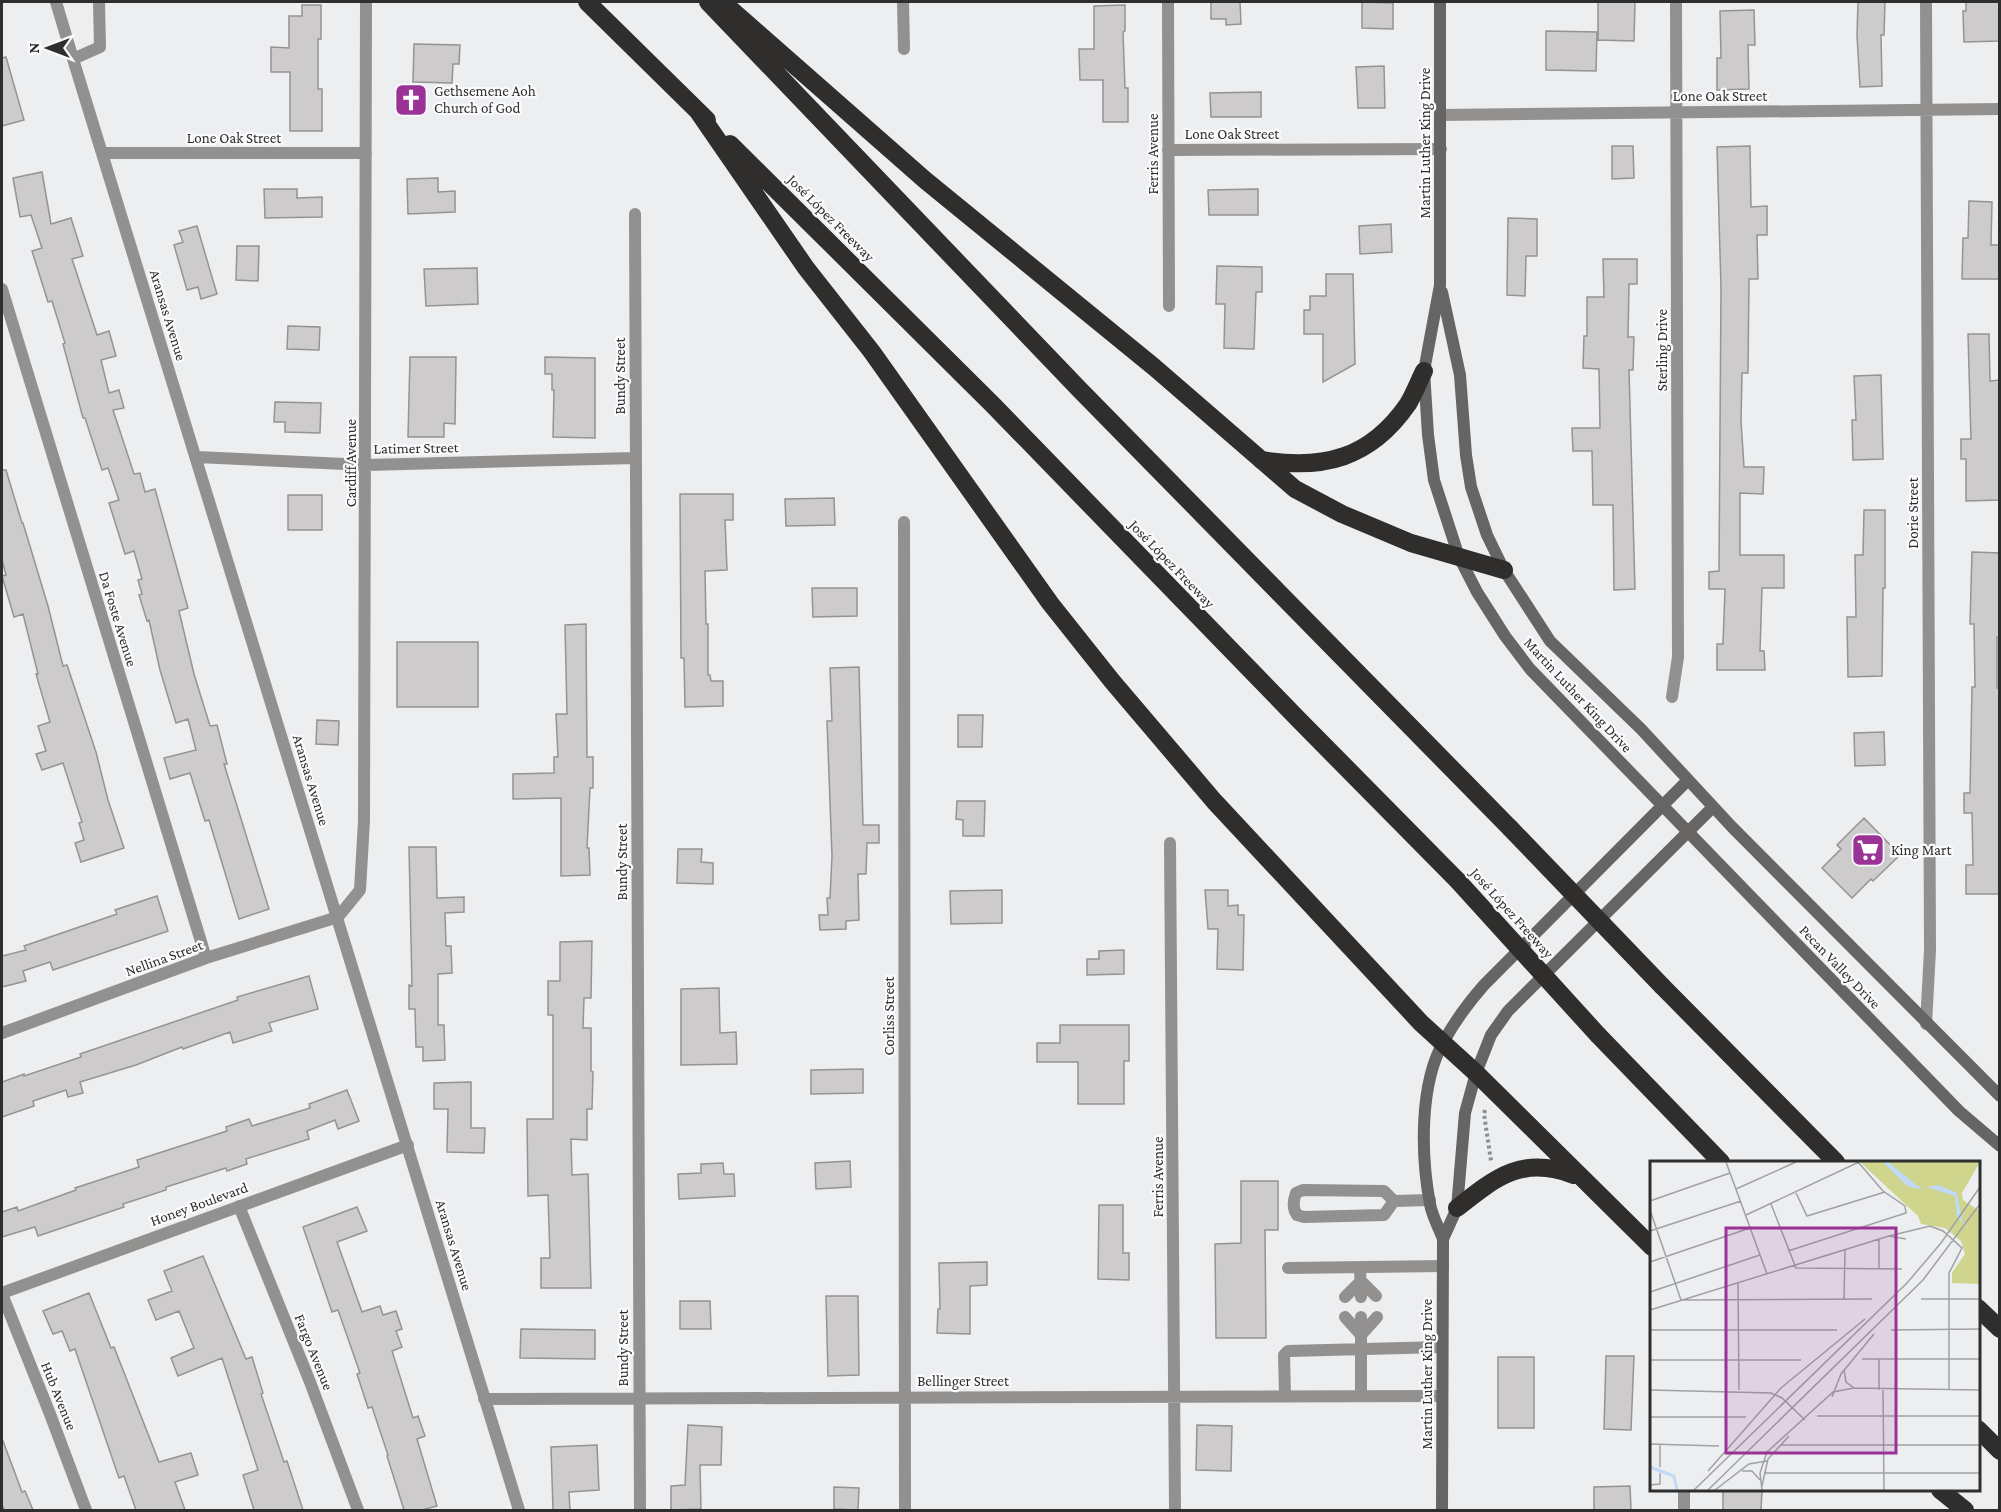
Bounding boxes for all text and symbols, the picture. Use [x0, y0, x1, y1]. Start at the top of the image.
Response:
north arrow [18, 18, 78, 78]
text: N [25, 42, 42, 53]
street label: Martin Luther King Drive [1417, 67, 1434, 218]
church icon: Gethsemene Aoh Church of God [393, 82, 429, 118]
place label: Gethsemene Aoh Church of God [434, 83, 536, 116]
street label: Lone Oak Street [1673, 88, 1768, 104]
street label: Ferris Avenue [1145, 113, 1161, 195]
street label: Lone Oak Street [1185, 126, 1280, 142]
street label: Lone Oak Street [187, 130, 282, 146]
street label: José López Freeway [782, 170, 878, 265]
street label: Aransas Avenue [147, 268, 190, 363]
street label: Sterling Drive [1654, 308, 1671, 391]
street label: Bundy Street [612, 336, 629, 414]
street label: Cardiff Avenue [343, 418, 359, 507]
street label: Latimer Street [373, 439, 460, 457]
street label: Dorie Street [1905, 476, 1921, 549]
street label: José López Freeway [1124, 515, 1218, 612]
street label: Da Foste Avenue [96, 570, 140, 669]
street label: Martin Luther King Drive [1520, 634, 1636, 757]
street label: Aransas Avenue [290, 733, 333, 828]
street label: Bundy Street [614, 822, 631, 900]
supermarket icon: King Mart [1850, 832, 1886, 868]
place label: King Mart [1891, 842, 1952, 859]
street label: José López Freeway [1465, 863, 1557, 962]
street label: Pecan Valley Drive [1795, 922, 1884, 1013]
street label: Nellina Street [123, 936, 206, 979]
street label: Corliss Street [881, 975, 897, 1056]
street label: Ferris Avenue [1150, 1136, 1166, 1218]
inset map [1650, 1161, 1980, 1491]
street label: Honey Boulevard [148, 1179, 250, 1230]
street label: Aransas Avenue [433, 1198, 476, 1293]
street label: Martin Luther King Drive [1419, 1298, 1436, 1449]
street label: Bundy Street [615, 1308, 632, 1386]
street label: Fargo Avenue [291, 1312, 337, 1393]
street label: Hub Avenue [38, 1359, 80, 1433]
street label: Bellinger Street [917, 1373, 1010, 1390]

